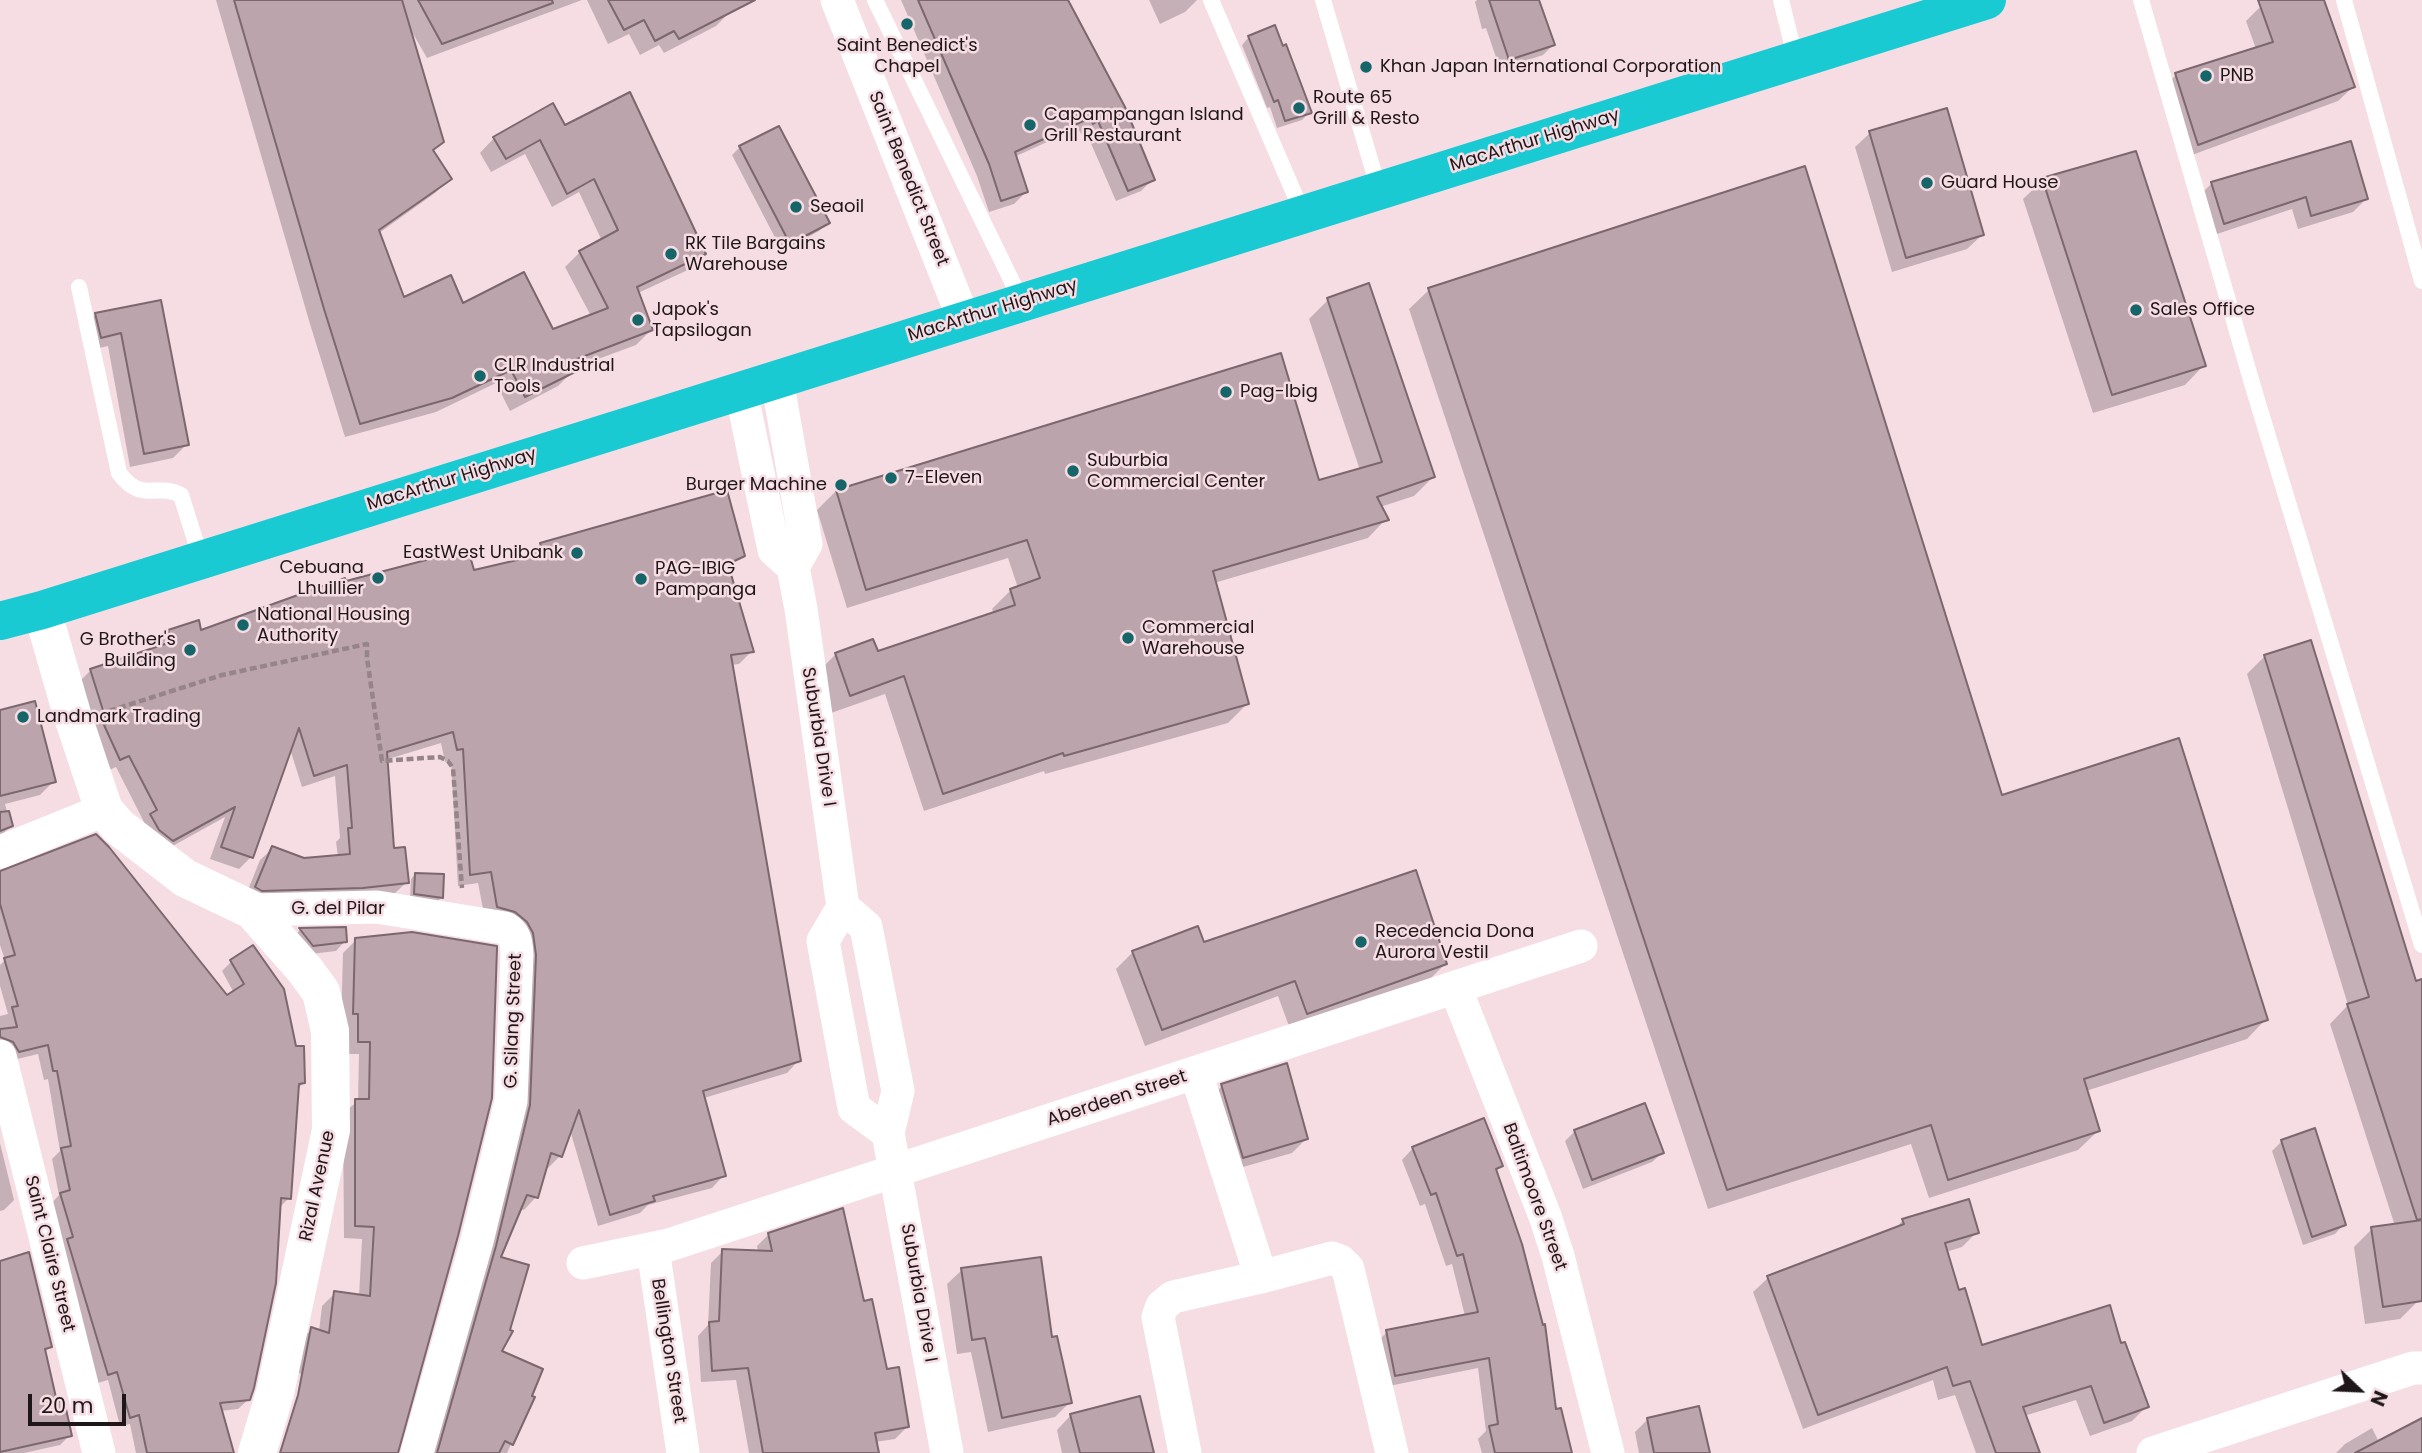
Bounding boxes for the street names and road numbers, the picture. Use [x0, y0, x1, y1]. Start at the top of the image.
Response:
street label: Saint Benedict Street [863, 88, 953, 270]
street label: MacArthur Highway [1448, 105, 1622, 177]
street label: MacArthur Highway [906, 275, 1080, 347]
street label: MacArthur Highway [365, 444, 539, 516]
street label: Suburbia Drive I [796, 666, 840, 808]
street label: G. del Pilar [291, 898, 385, 920]
street label: G. Silang Street [501, 953, 527, 1089]
street label: Aberdeen Street [1044, 1066, 1190, 1132]
street label: Baltimoore Street [1497, 1120, 1571, 1274]
street label: Rizal Avenue [296, 1129, 340, 1243]
street label: Saint Claire Street [19, 1174, 79, 1334]
street label: Suburbia Drive I [895, 1222, 941, 1364]
street label: Bellington Street [646, 1277, 690, 1425]

